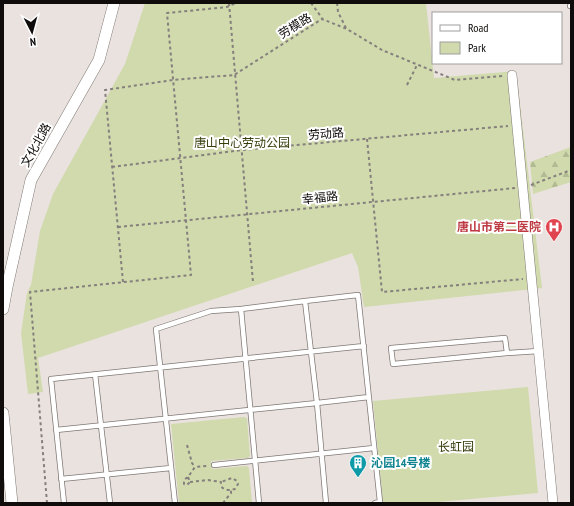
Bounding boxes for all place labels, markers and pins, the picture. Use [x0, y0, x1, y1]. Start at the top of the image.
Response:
hospital icon: 唐山市第二医院 [544, 217, 564, 242]
place label: 唐山市第二医院 [457, 219, 541, 234]
building icon: 沁园14号楼 [348, 453, 368, 478]
place label: 沁园14号楼 [371, 455, 430, 470]

